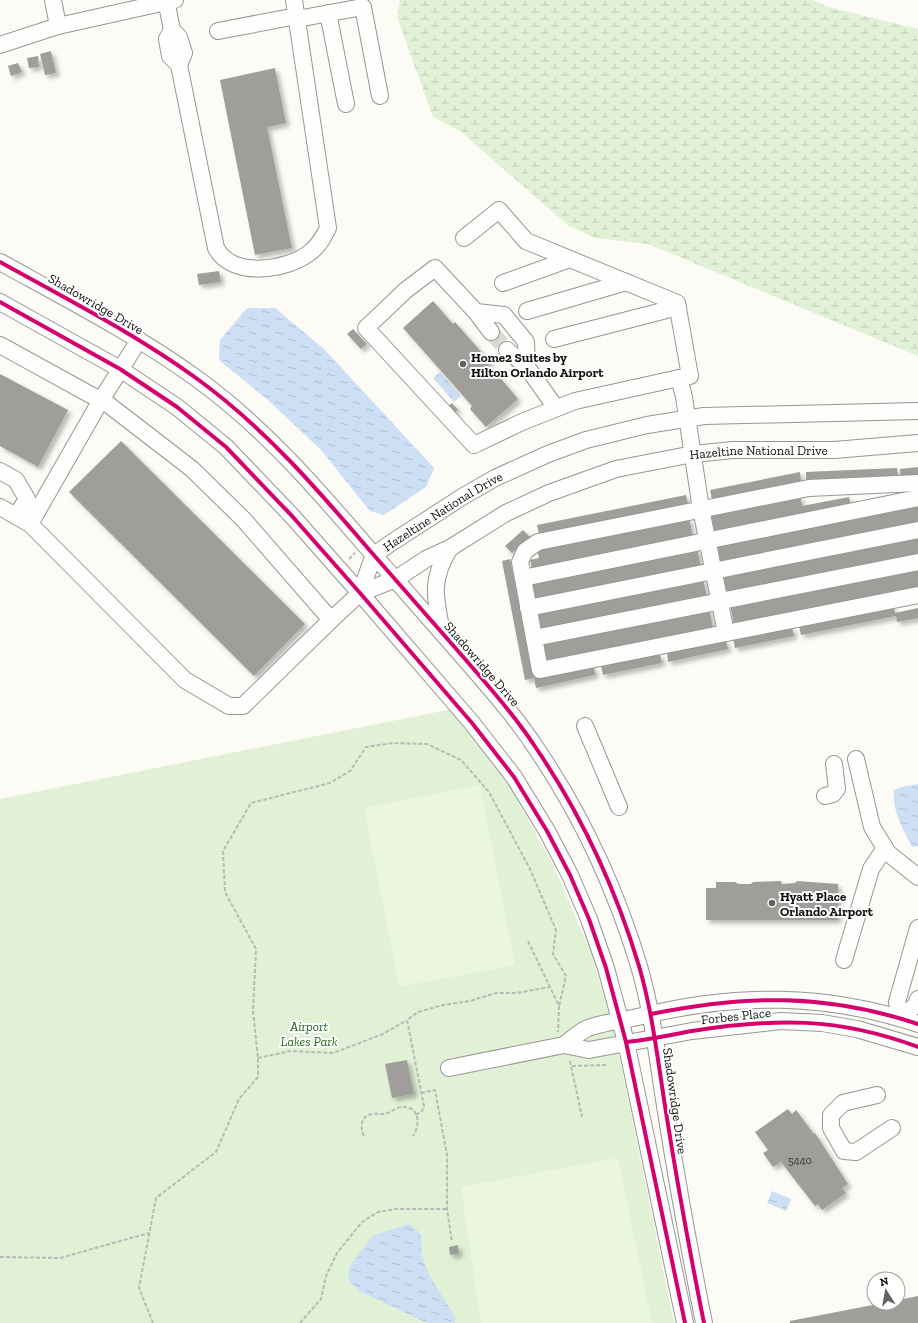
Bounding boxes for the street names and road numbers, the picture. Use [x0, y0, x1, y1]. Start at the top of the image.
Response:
street label: Shadowridge Drive [46, 271, 146, 337]
street label: Hazeltine National Drive [689, 443, 828, 462]
street label: Hazeltine National Drive [380, 468, 505, 554]
street label: Shadowridge Drive [441, 619, 523, 709]
street label: Forbes Place [700, 1005, 772, 1027]
street label: Shadowridge Drive [660, 1047, 690, 1155]

